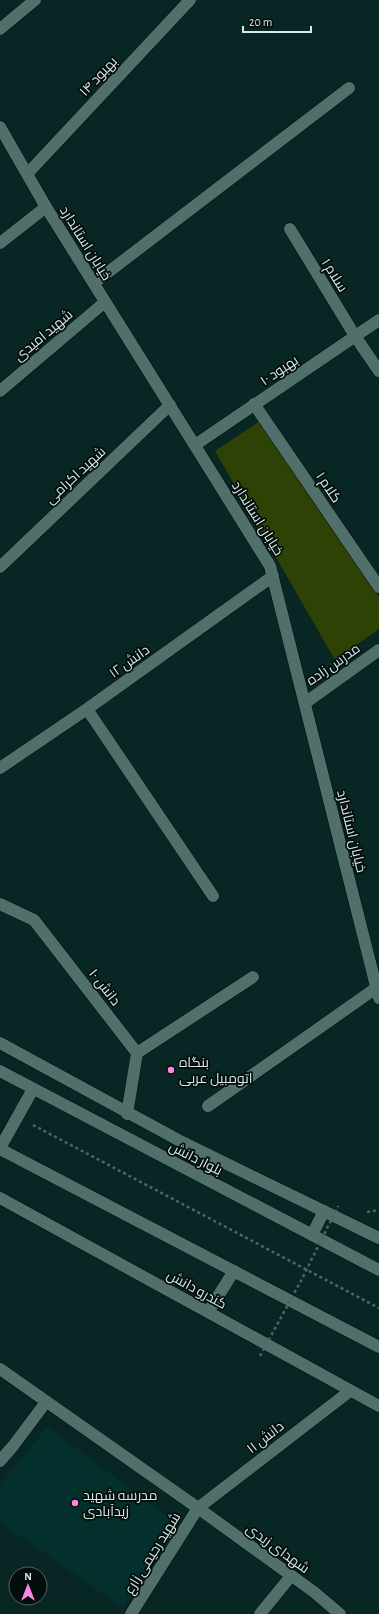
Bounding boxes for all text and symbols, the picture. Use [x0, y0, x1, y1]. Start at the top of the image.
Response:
scale bar [243, 8, 311, 34]
text: 20 m [249, 16, 272, 28]
street label: بهبود ۱۴ [77, 54, 120, 99]
street label: خیابان استاندارد [57, 204, 113, 283]
street label: سلام ۱ [317, 256, 350, 296]
street label: شهید امیدی [12, 307, 76, 364]
street label: بهبود ۱۰ [258, 353, 301, 388]
street label: شهید اکرامی [43, 444, 108, 507]
street label: کلام ۱ [311, 470, 343, 506]
street label: خیابان استاندارد [229, 479, 285, 558]
street label: مدرس زاده [304, 641, 363, 688]
street label: دانش ۱۲ [107, 643, 152, 681]
street label: خیابان استاندارد [334, 789, 368, 874]
street label: دانش ۱۰ [86, 967, 123, 1008]
place label: بنگاه اتومبیل عربی [179, 1056, 253, 1086]
marker: بنگاه اتومبیل عربی [166, 1065, 176, 1075]
street label: بلوار دانش [167, 1140, 224, 1178]
street label: کندرو دانش [164, 1268, 229, 1312]
street label: دانش ۱۱ [244, 1419, 287, 1456]
place label: مدرسه شهید زیدآبادی [83, 1489, 158, 1519]
marker: مدرسه شهید زیدآبادی [70, 1498, 80, 1508]
street label: شهید رحیمی زارع [122, 1510, 184, 1597]
street label: شهدای زیدی [243, 1521, 312, 1576]
north arrow [8, 1566, 48, 1606]
text: N [24, 1571, 32, 1582]

